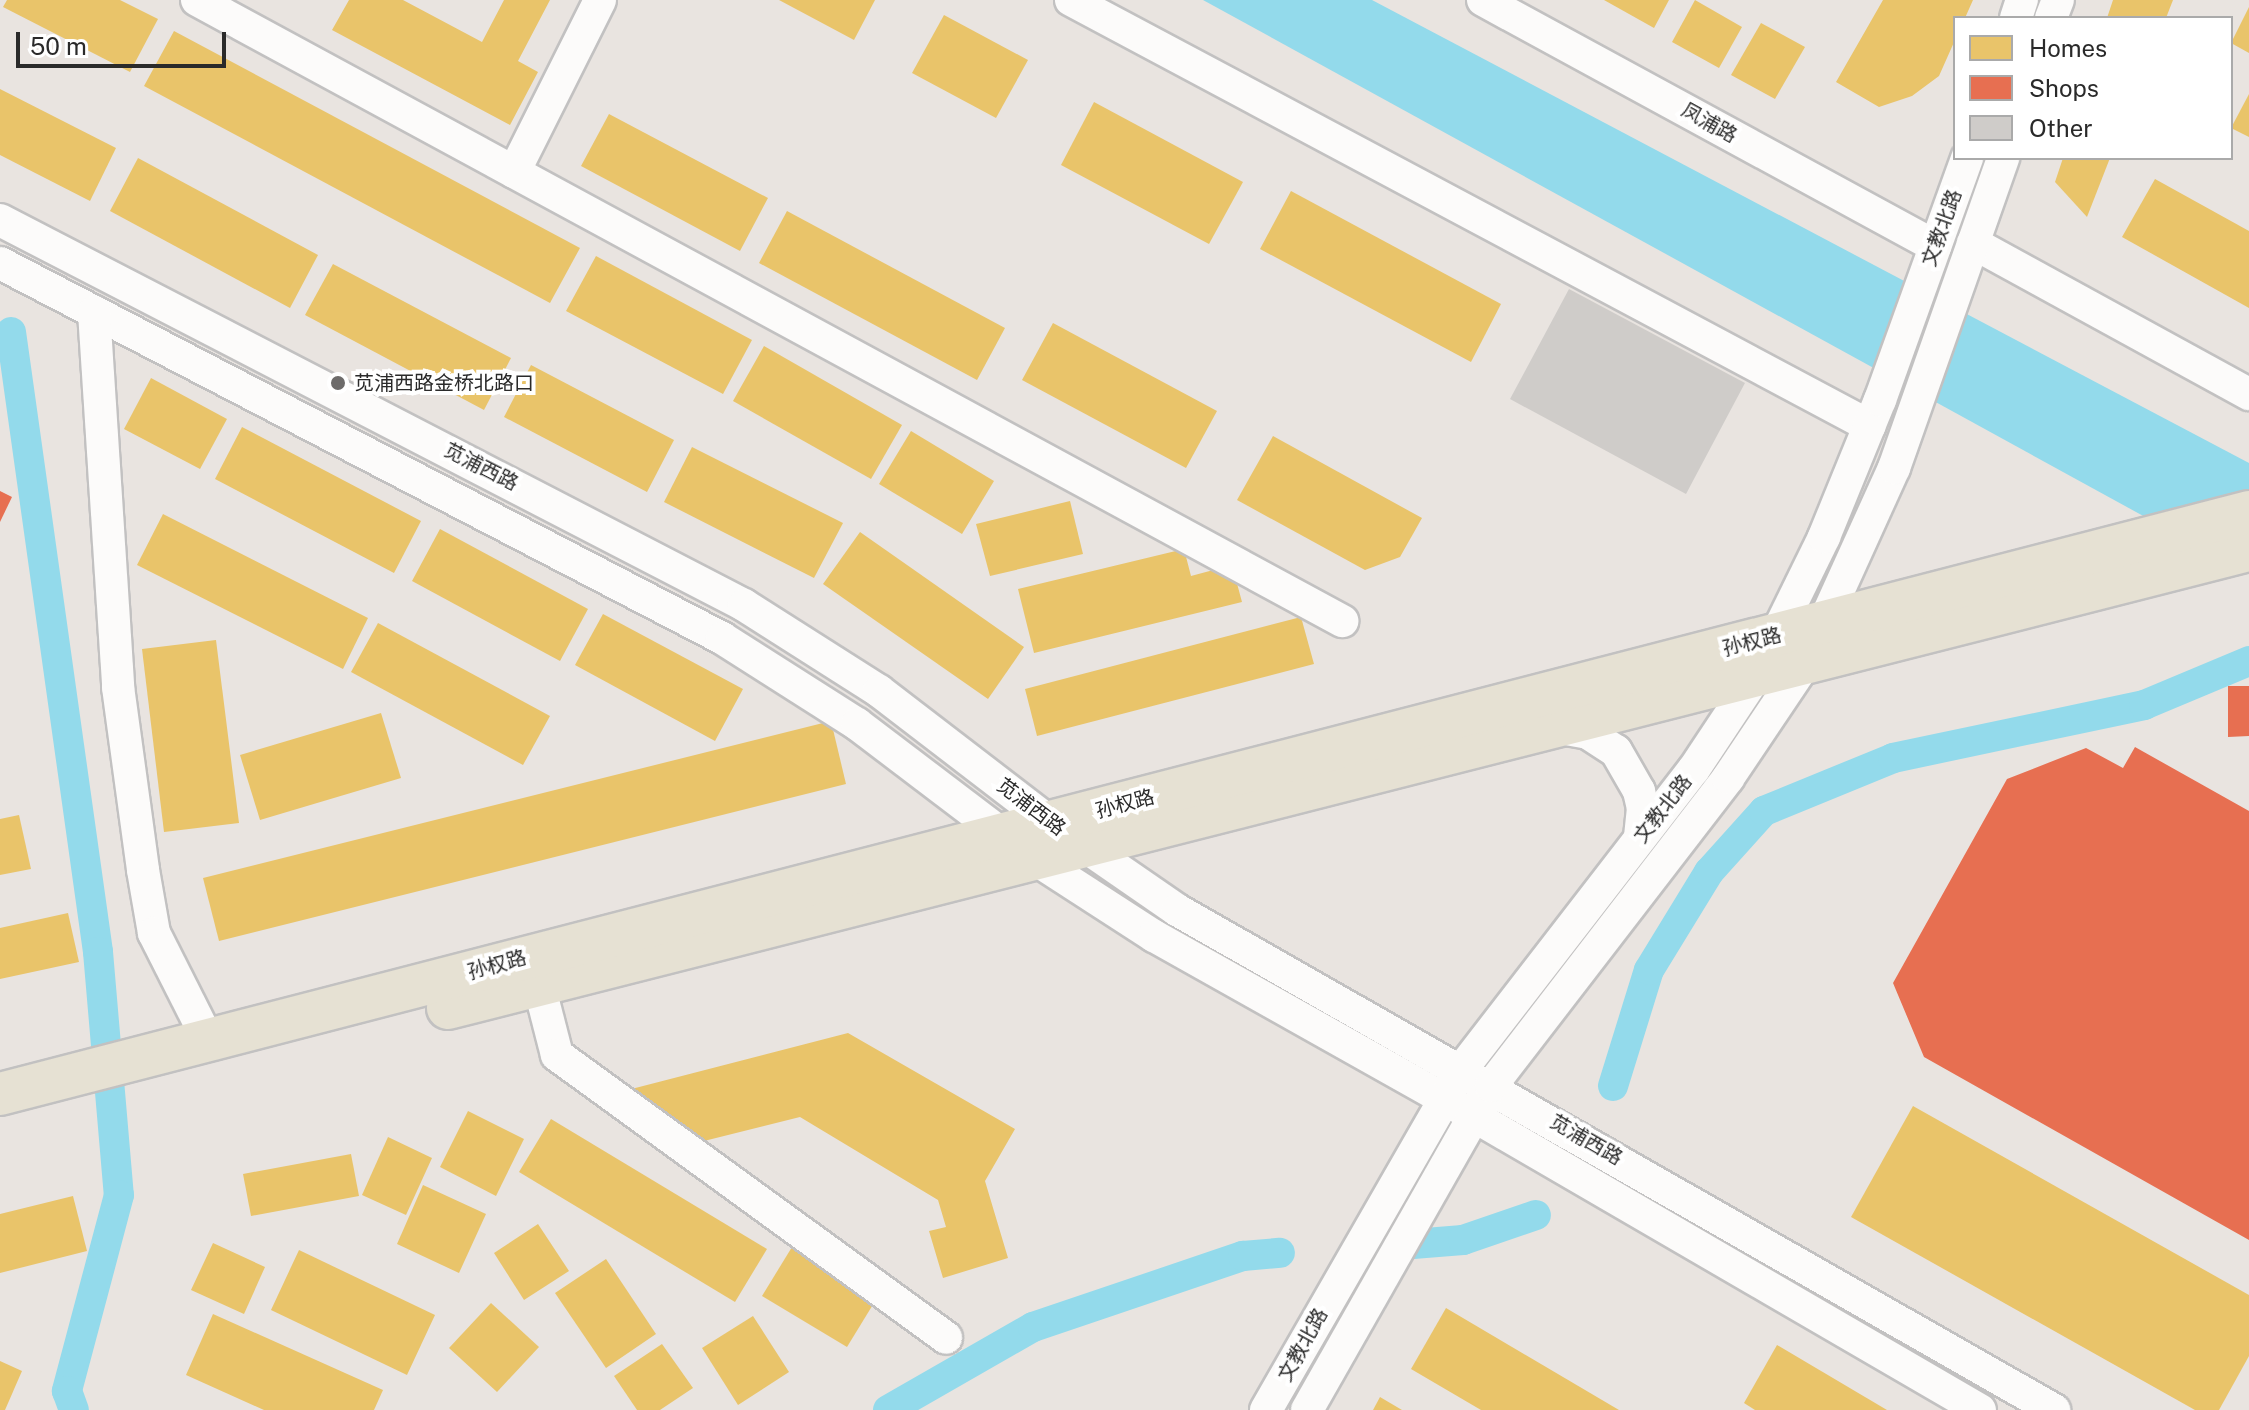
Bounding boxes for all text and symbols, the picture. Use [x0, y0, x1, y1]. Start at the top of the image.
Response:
scale bar [20, 16, 230, 66]
legend [1953, 16, 2233, 160]
text: 50 m [30, 32, 87, 60]
text: Homes [2029, 34, 2107, 62]
text: Shops [2029, 74, 2099, 102]
street label: 凤浦路 [1677, 98, 1741, 148]
text: Other [2029, 114, 2093, 142]
street label: 文教北路 [1917, 186, 1967, 270]
place label: 苋浦西路金桥北路口 [354, 371, 534, 395]
marker: 苋浦西路金桥北路口 [329, 374, 347, 392]
street label: 苋浦西路 [440, 438, 522, 496]
street label: 孙权路 [1720, 623, 1784, 661]
street label: 文教北路 [1629, 770, 1697, 848]
street label: 苋浦西路 [992, 773, 1070, 841]
street label: 孙权路 [1093, 785, 1157, 823]
street label: 孙权路 [465, 946, 529, 984]
street label: 苋浦西路 [1545, 1110, 1627, 1170]
street label: 文教北路 [1273, 1304, 1333, 1386]

